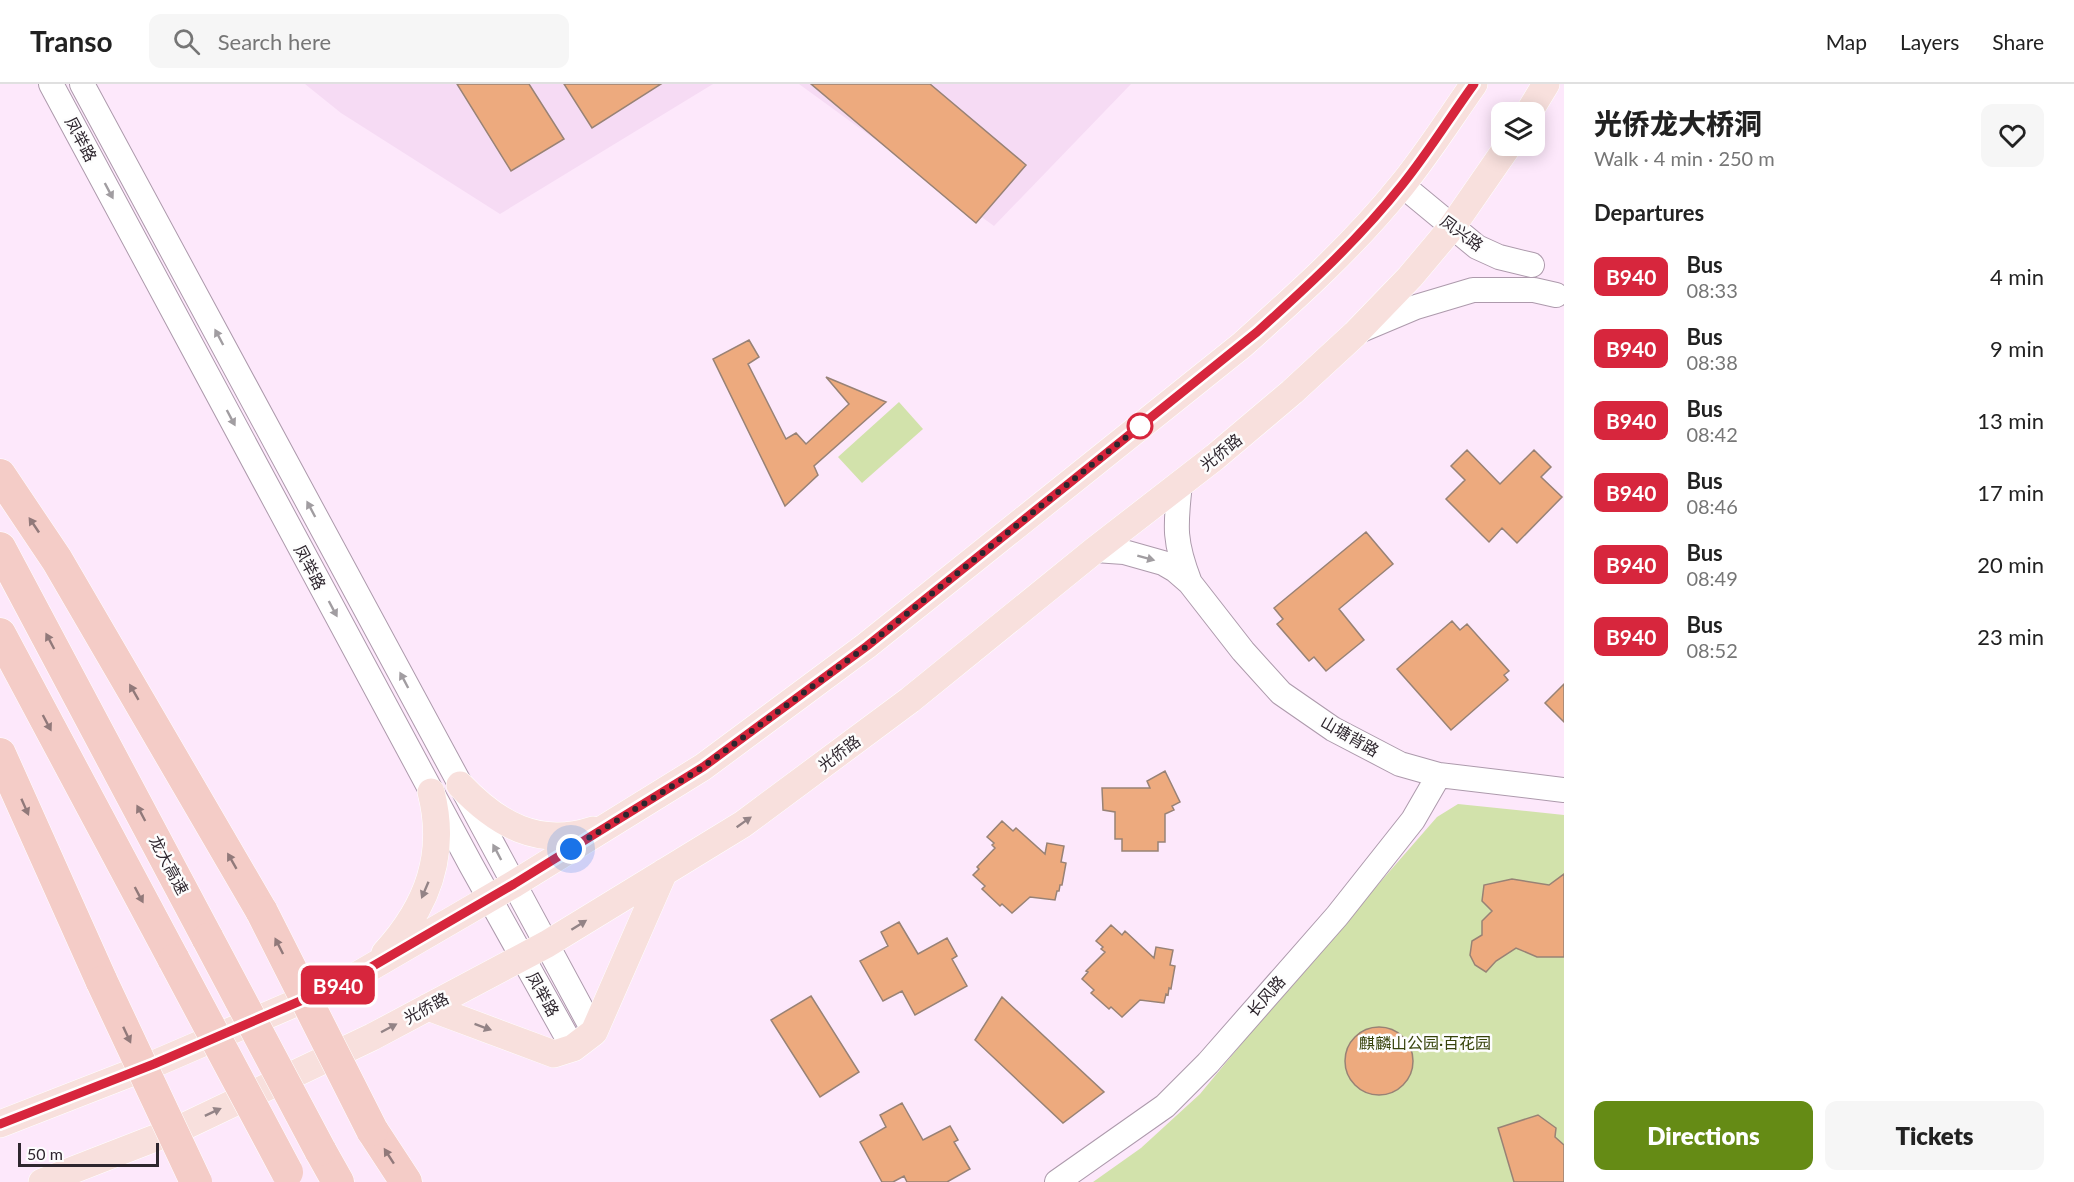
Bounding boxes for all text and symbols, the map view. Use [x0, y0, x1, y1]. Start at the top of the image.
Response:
search box [149, 14, 569, 68]
text: Transo [30, 24, 113, 58]
icon: search [170, 25, 203, 58]
text: Search here [218, 28, 331, 55]
text: Map [1826, 29, 1867, 54]
text: Layers [1900, 29, 1959, 54]
text: Share [1992, 29, 2044, 54]
map controls [1491, 102, 1545, 156]
button: layers [1491, 102, 1545, 156]
button: heart [1981, 104, 2044, 167]
text: 光侨龙大桥洞 [1594, 106, 1762, 140]
street label: 凤举路 [62, 113, 101, 164]
text: Walk · 4 min · 250 m [1594, 146, 1775, 170]
one-way arrow [104, 183, 114, 200]
text: Departures [1594, 199, 1704, 226]
street label: 凤兴路 [1437, 211, 1487, 254]
text: Bus [1686, 251, 1723, 278]
text: 4 min [1990, 263, 2044, 290]
text: B940 [1606, 264, 1656, 289]
text: 08:33 [1686, 278, 1738, 302]
text: Bus [1686, 323, 1723, 350]
one-way arrow [214, 328, 224, 345]
text: 9 min [1990, 335, 2044, 362]
text: B940 [1606, 336, 1656, 361]
text: 08:38 [1686, 350, 1738, 374]
text: Bus [1686, 395, 1723, 422]
text: 13 min [1977, 407, 2044, 434]
text: B940 [1606, 408, 1656, 433]
one-way arrow [226, 410, 236, 427]
unlabelled marker [1127, 413, 1153, 439]
text: 08:42 [1686, 422, 1738, 446]
street label: 光侨路 [1196, 429, 1245, 474]
text: Bus [1686, 467, 1723, 494]
text: 17 min [1977, 479, 2044, 506]
text: B940 [1606, 480, 1656, 505]
text: 08:46 [1686, 494, 1738, 518]
one-way arrow [306, 500, 316, 517]
one-way arrow [28, 518, 40, 534]
text: Bus [1686, 539, 1723, 566]
street label: 凤举路 [291, 541, 330, 592]
text: 20 min [1977, 551, 2044, 578]
text: B940 [1606, 552, 1656, 577]
one-way arrow [1137, 554, 1155, 563]
text: 08:49 [1686, 566, 1738, 590]
one-way arrow [328, 600, 338, 617]
text: Bus [1686, 611, 1723, 638]
text: 23 min [1977, 623, 2044, 650]
text: B940 [1606, 624, 1656, 649]
one-way arrow [45, 632, 55, 649]
text: 08:52 [1686, 638, 1738, 662]
one-way arrow [399, 671, 409, 688]
one-way arrow [130, 684, 140, 701]
street label: 山塘背路 [1318, 711, 1383, 760]
one-way arrow [42, 714, 52, 731]
street label: 光侨路 [814, 731, 864, 775]
one-way arrow [20, 799, 29, 816]
one-way arrow [136, 804, 146, 821]
one-way arrow [736, 816, 752, 828]
street label: 龙大高速 [146, 832, 193, 897]
your location [556, 834, 586, 864]
one-way arrow [492, 843, 502, 860]
one-way arrow [227, 853, 238, 869]
one-way arrow [420, 881, 430, 899]
one-way arrow [134, 887, 144, 904]
one-way arrow [571, 919, 587, 930]
one-way arrow [275, 938, 284, 955]
line badge: B940 [296, 966, 380, 1004]
street label: 凤举路 [523, 968, 563, 1019]
street label: 长风路 [1243, 971, 1289, 1020]
text: B940 [313, 973, 363, 998]
street label: 光侨路 [400, 988, 451, 1027]
one-way arrow [380, 1023, 397, 1033]
one-way arrow [474, 1023, 492, 1033]
one-way arrow [123, 1027, 132, 1044]
park label: 麒麟山公园·百花园 [1359, 1033, 1491, 1052]
button: Directions [1594, 1101, 1813, 1170]
button: Tickets [1825, 1101, 2044, 1170]
one-way arrow [205, 1108, 222, 1117]
scale bar [18, 1140, 159, 1168]
text: 50 m [27, 1144, 63, 1163]
one-way arrow [384, 1148, 395, 1164]

